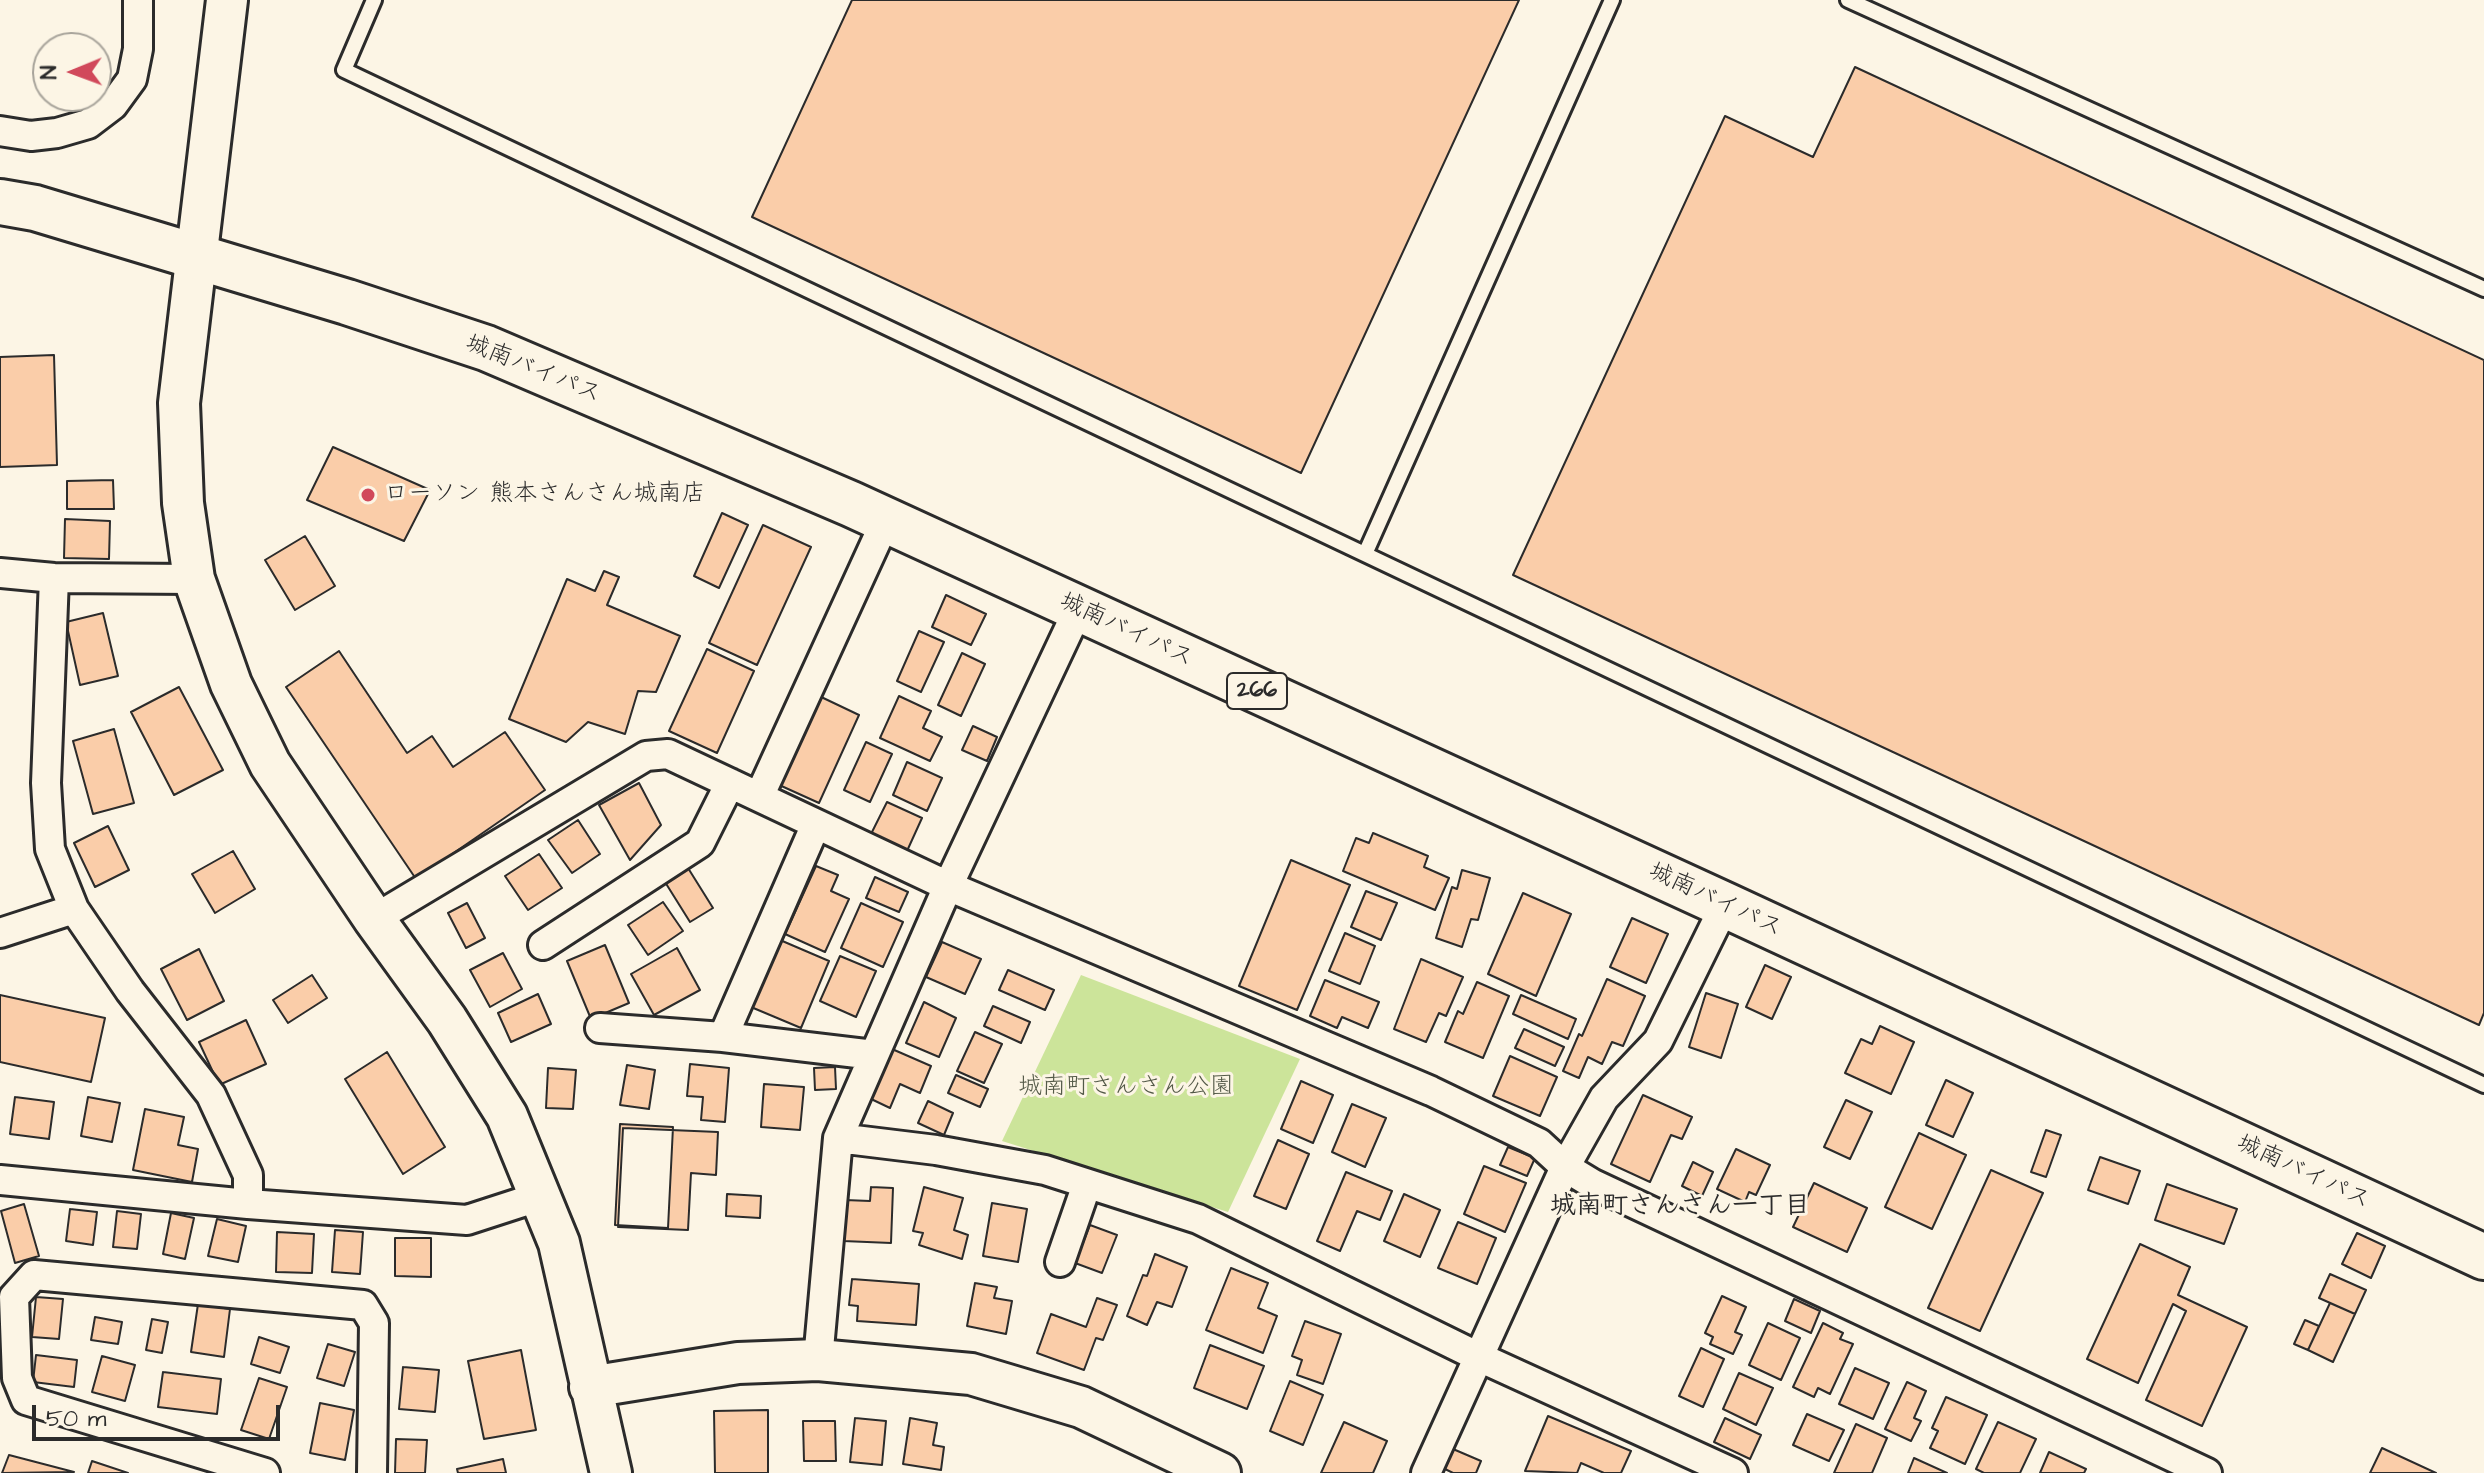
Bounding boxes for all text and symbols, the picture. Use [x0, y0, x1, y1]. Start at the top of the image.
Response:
north arrow [32, 32, 112, 112]
text: N [34, 65, 65, 80]
street label: 城南バイパス [461, 330, 605, 410]
place label: ローソン 熊本さんさん城南店 [384, 481, 706, 509]
marker: ローソン 熊本さんさん城南店 [359, 486, 377, 504]
street label: 城南バイパス [1055, 588, 1197, 674]
road number: 266 [1227, 673, 1287, 709]
street label: 城南バイパス [1644, 858, 1786, 944]
park label: 城南町さんさん公園 [1018, 1074, 1234, 1102]
street label: 城南バイパス [2232, 1130, 2374, 1216]
district label: 城南町さんさん一丁目 [1550, 1192, 1810, 1224]
scale bar [36, 1389, 284, 1439]
text: 50 m [46, 1402, 106, 1436]

